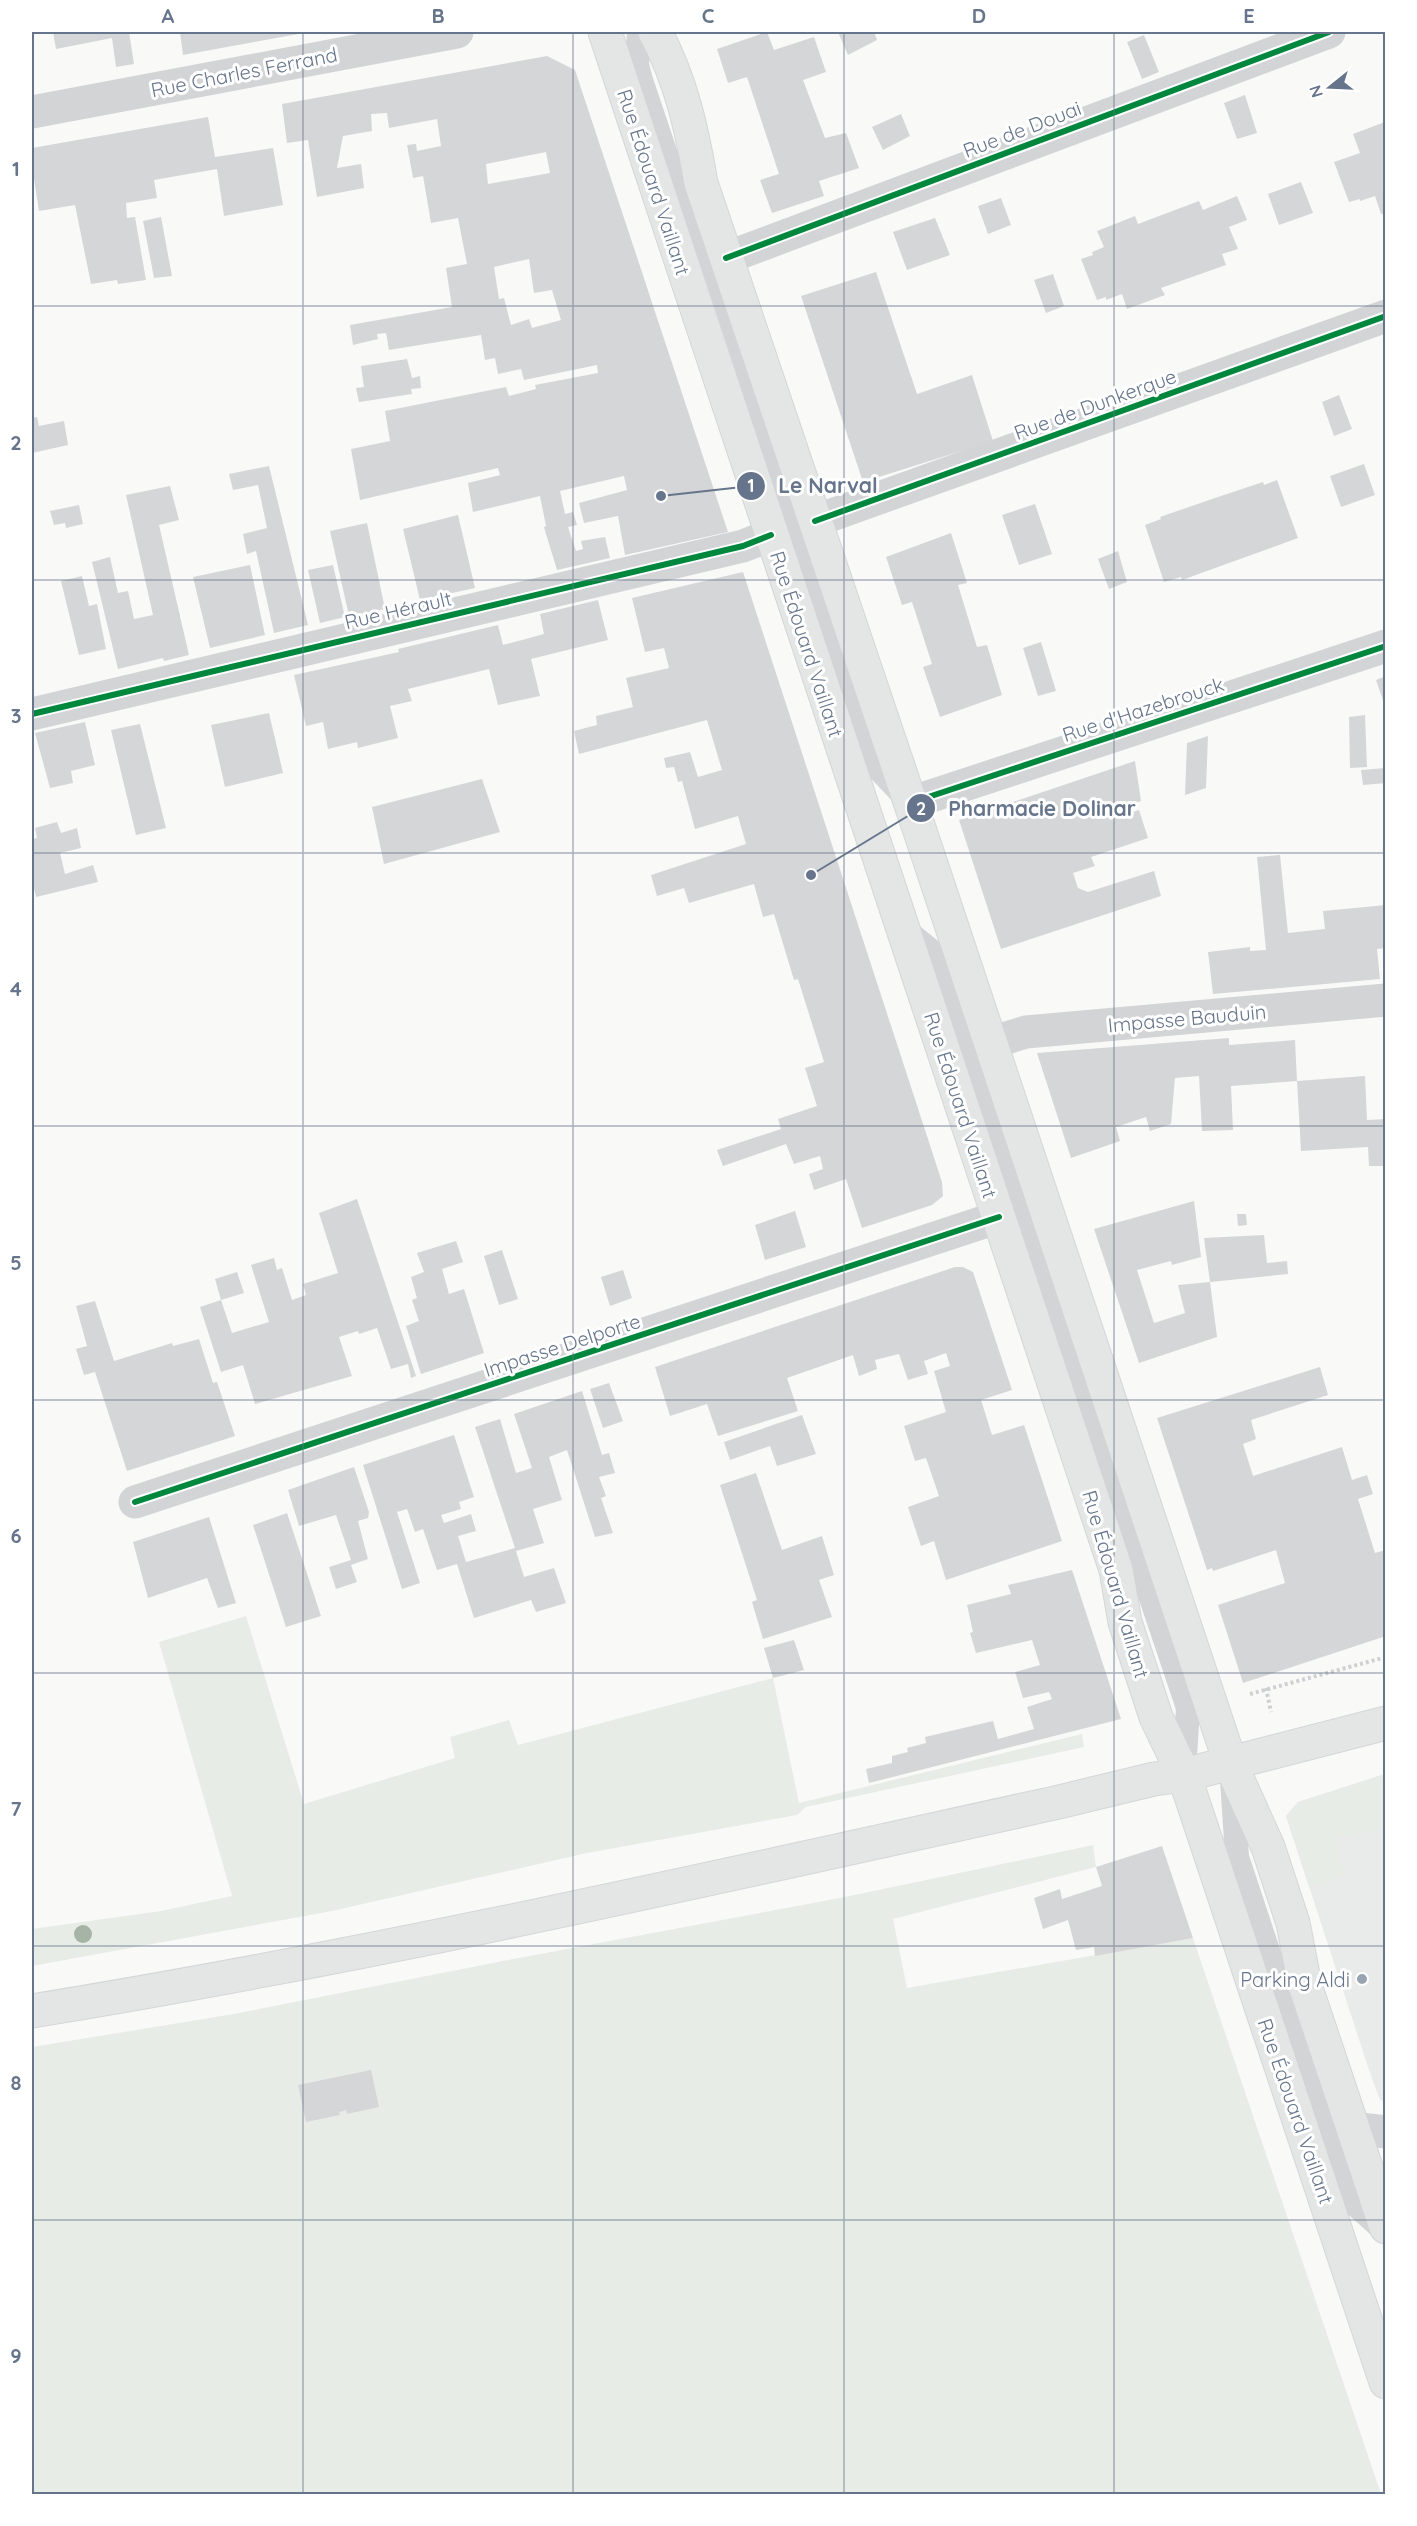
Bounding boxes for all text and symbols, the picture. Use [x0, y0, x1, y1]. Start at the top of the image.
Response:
text: A [162, 3, 175, 28]
text: B [431, 3, 445, 28]
text: C [702, 3, 715, 28]
text: D [972, 3, 986, 28]
text: E [1243, 3, 1255, 28]
street label: Rue Charles Ferrand [149, 42, 339, 102]
north arrow [1300, 57, 1360, 117]
text: N [1304, 83, 1327, 100]
street label: Rue Édouard Vaillant [612, 86, 696, 278]
street label: Rue de Douai [959, 95, 1085, 163]
text: 1 [12, 156, 20, 181]
street label: Rue de Dunkerque [1010, 363, 1180, 445]
text: 2 [10, 430, 22, 455]
callout: Le Narval [736, 466, 890, 505]
text: Le Narval [778, 472, 878, 498]
text: 1 [747, 474, 755, 497]
street label: Rue Édouard Vaillant [765, 548, 849, 740]
street label: Rue Hérault [342, 585, 454, 634]
street label: Rue d'Hazebrouck [1059, 671, 1227, 747]
text: 3 [11, 703, 21, 728]
callout: Pharmacie Dolinar [906, 789, 1148, 828]
text: Pharmacie Dolinar [948, 795, 1136, 821]
text: 2 [916, 797, 926, 820]
text: 4 [10, 976, 22, 1001]
street label: Impasse Bauduin [1107, 999, 1267, 1037]
street label: Rue Édouard Vaillant [919, 1009, 1003, 1201]
text: 5 [10, 1250, 22, 1275]
street label: Impasse Delporte [480, 1308, 644, 1382]
street label: Rue Édouard Vaillant [1077, 1487, 1155, 1681]
text: 6 [10, 1523, 22, 1548]
text: 7 [11, 1796, 22, 1821]
place label: Parking Aldi [1240, 1967, 1350, 1992]
marker: Parking Aldi [1355, 1972, 1369, 1986]
street label: Rue Édouard Vaillant [1253, 2015, 1340, 2207]
text: 8 [11, 2070, 22, 2095]
text: 9 [10, 2343, 22, 2368]

